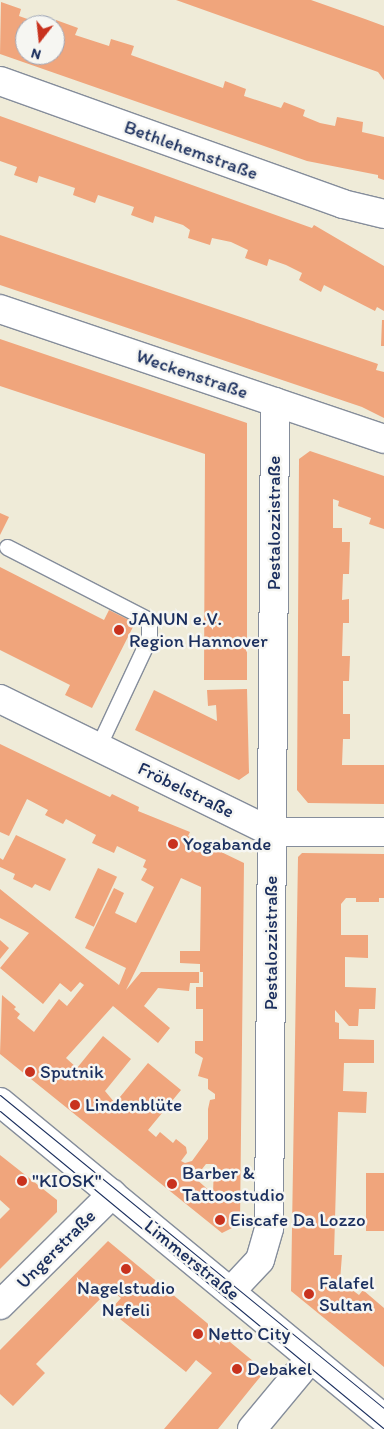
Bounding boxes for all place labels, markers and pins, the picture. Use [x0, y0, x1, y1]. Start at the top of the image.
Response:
place label: JANUN e.V. Region Hannover [129, 608, 267, 652]
marker: JANUN e.V. Region Hannover [113, 624, 125, 636]
place label: Yogabande [183, 833, 271, 855]
marker: Yogabande [167, 838, 179, 850]
place label: Sputnik [40, 1061, 104, 1083]
marker: Sputnik [24, 1066, 36, 1078]
place label: Lindenblüte [85, 1094, 182, 1116]
marker: Lindenblüte [69, 1099, 81, 1111]
place label: Barber & Tattoostudio [182, 1162, 284, 1206]
place label: "KIOSK" [32, 1170, 102, 1192]
marker: "KIOSK" [16, 1175, 28, 1187]
marker: Barber & Tattoostudio [166, 1178, 178, 1190]
place label: Eiscafe Da Lozzo [230, 1209, 365, 1231]
marker: Eiscafe Da Lozzo [214, 1214, 226, 1226]
marker: Nagelstudio Nefeli [120, 1263, 132, 1275]
place label: Falafel Sultan [319, 1272, 374, 1316]
place label: Nagelstudio Nefeli [77, 1277, 175, 1321]
marker: Falafel Sultan [303, 1288, 315, 1300]
place label: Netto City [208, 1323, 290, 1345]
marker: Netto City [192, 1328, 204, 1340]
place label: Debakel [247, 1358, 312, 1380]
marker: Debakel [231, 1363, 243, 1375]

